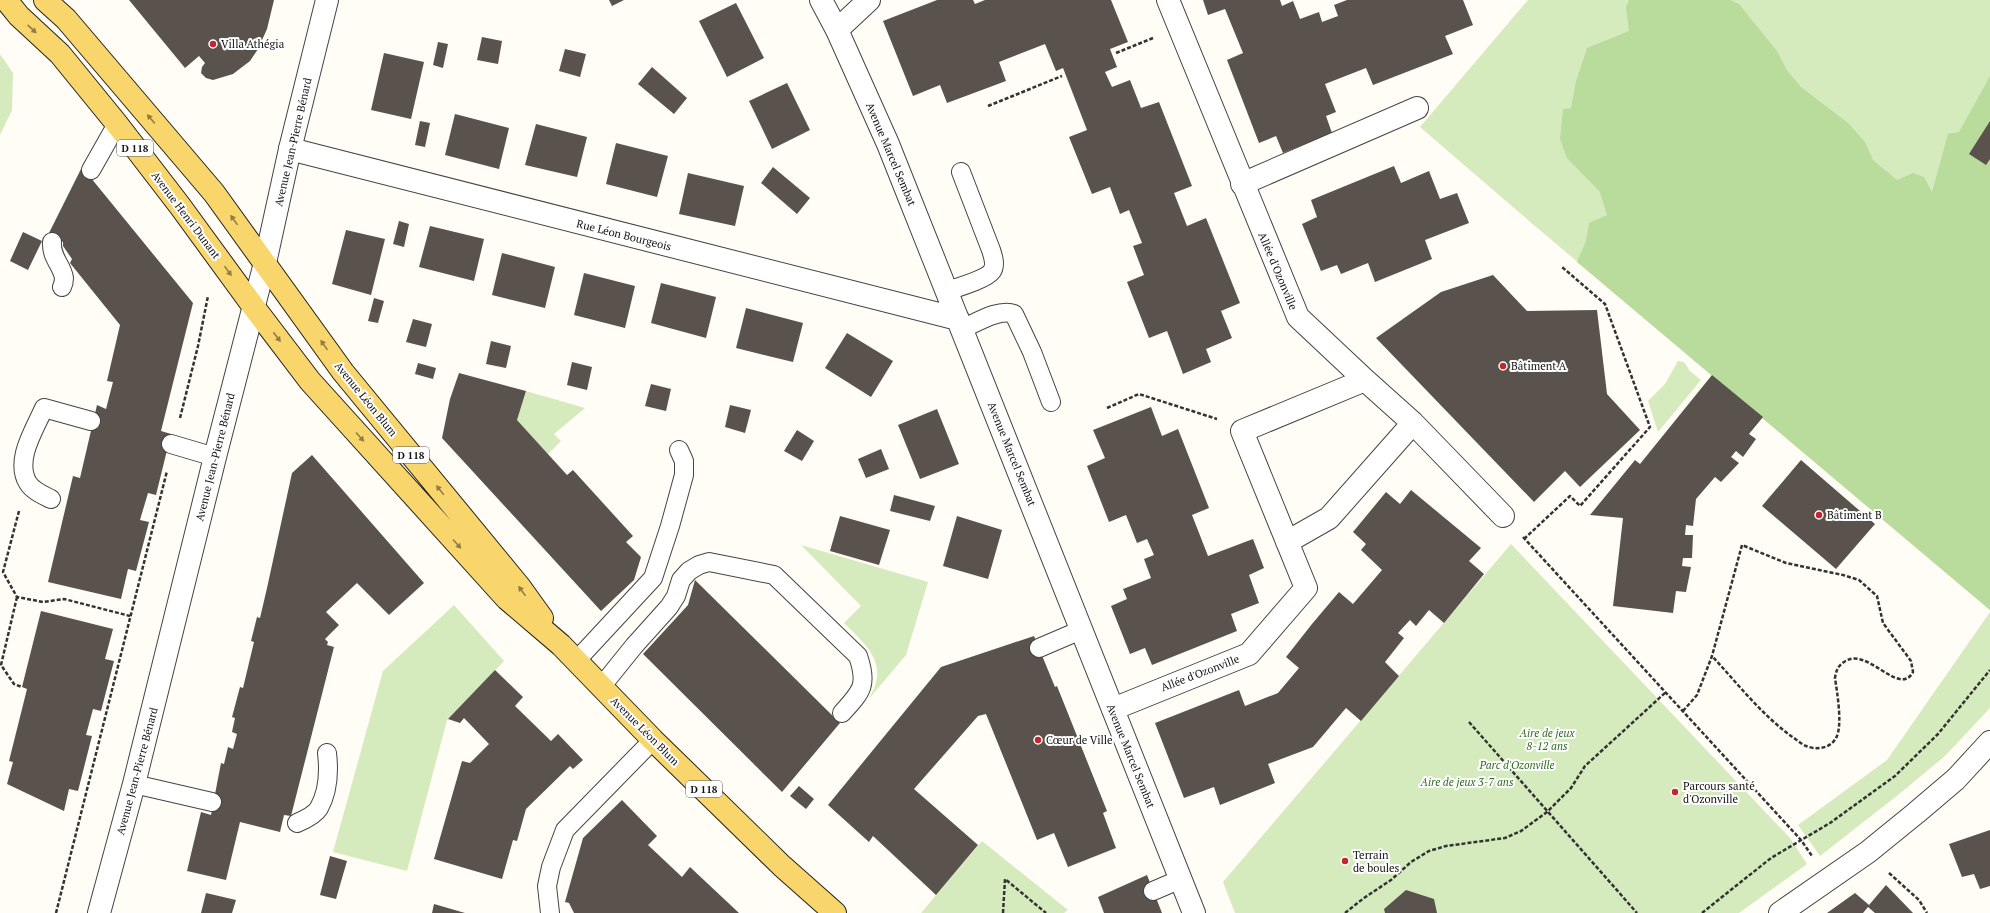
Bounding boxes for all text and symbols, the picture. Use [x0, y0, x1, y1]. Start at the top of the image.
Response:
one-way arrow [27, 24, 37, 33]
place label: Villa Athégia [221, 37, 285, 51]
marker: Villa Athégia [208, 39, 218, 49]
street label: Avenue Jean-Pierre Bénard [271, 76, 315, 208]
street label: Avenue Marcel Sembat [863, 100, 919, 208]
one-way arrow [147, 114, 156, 125]
road number: D 118 [117, 140, 153, 156]
street label: Avenue Henri Dunant [149, 169, 223, 261]
one-way arrow [229, 214, 238, 225]
street label: Rue Léon Bourgeois [575, 216, 673, 254]
street label: Allée d'Ozonville [1255, 230, 1301, 312]
one-way arrow [223, 266, 232, 277]
one-way arrow [272, 332, 281, 343]
one-way arrow [320, 340, 328, 350]
street label: Avenue Léon Blum [332, 359, 401, 439]
place label: Bâtiment A [1511, 359, 1567, 373]
marker: Bâtiment A [1498, 361, 1508, 371]
street label: Avenue Jean-Pierre Bénard [192, 392, 238, 522]
street label: Avenue Marcel Sembat [985, 400, 1039, 508]
one-way arrow [356, 432, 365, 442]
road number: D 118 [393, 447, 429, 463]
one-way arrow [436, 485, 445, 495]
place label: Bâtiment B [1827, 508, 1882, 522]
marker: Bâtiment B [1814, 510, 1824, 520]
one-way arrow [452, 539, 461, 549]
one-way arrow [518, 585, 526, 596]
street label: Allée d'Ozonville [1159, 651, 1242, 694]
street label: Avenue Léon Blum [608, 694, 683, 769]
street label: Avenue Marcel Sembat [1104, 702, 1158, 810]
street label: Avenue Jean-Pierre Bénard [113, 706, 161, 836]
park label: Aire de jeux 8-12 ans [1519, 726, 1575, 753]
place label: Cœur de Ville [1046, 733, 1113, 747]
marker: Cœur de Ville [1033, 735, 1043, 745]
park label: Parc d'Ozonville [1478, 758, 1555, 772]
park label: Aire de jeux 3-7 ans [1420, 775, 1514, 789]
place label: Parcours santé d'Ozonville [1683, 779, 1755, 806]
road number: D 118 [686, 781, 722, 797]
marker: Parcours santé d'Ozonville [1670, 787, 1680, 797]
place label: Terrain de boules [1353, 848, 1400, 875]
marker: Terrain de boules [1340, 856, 1350, 866]

